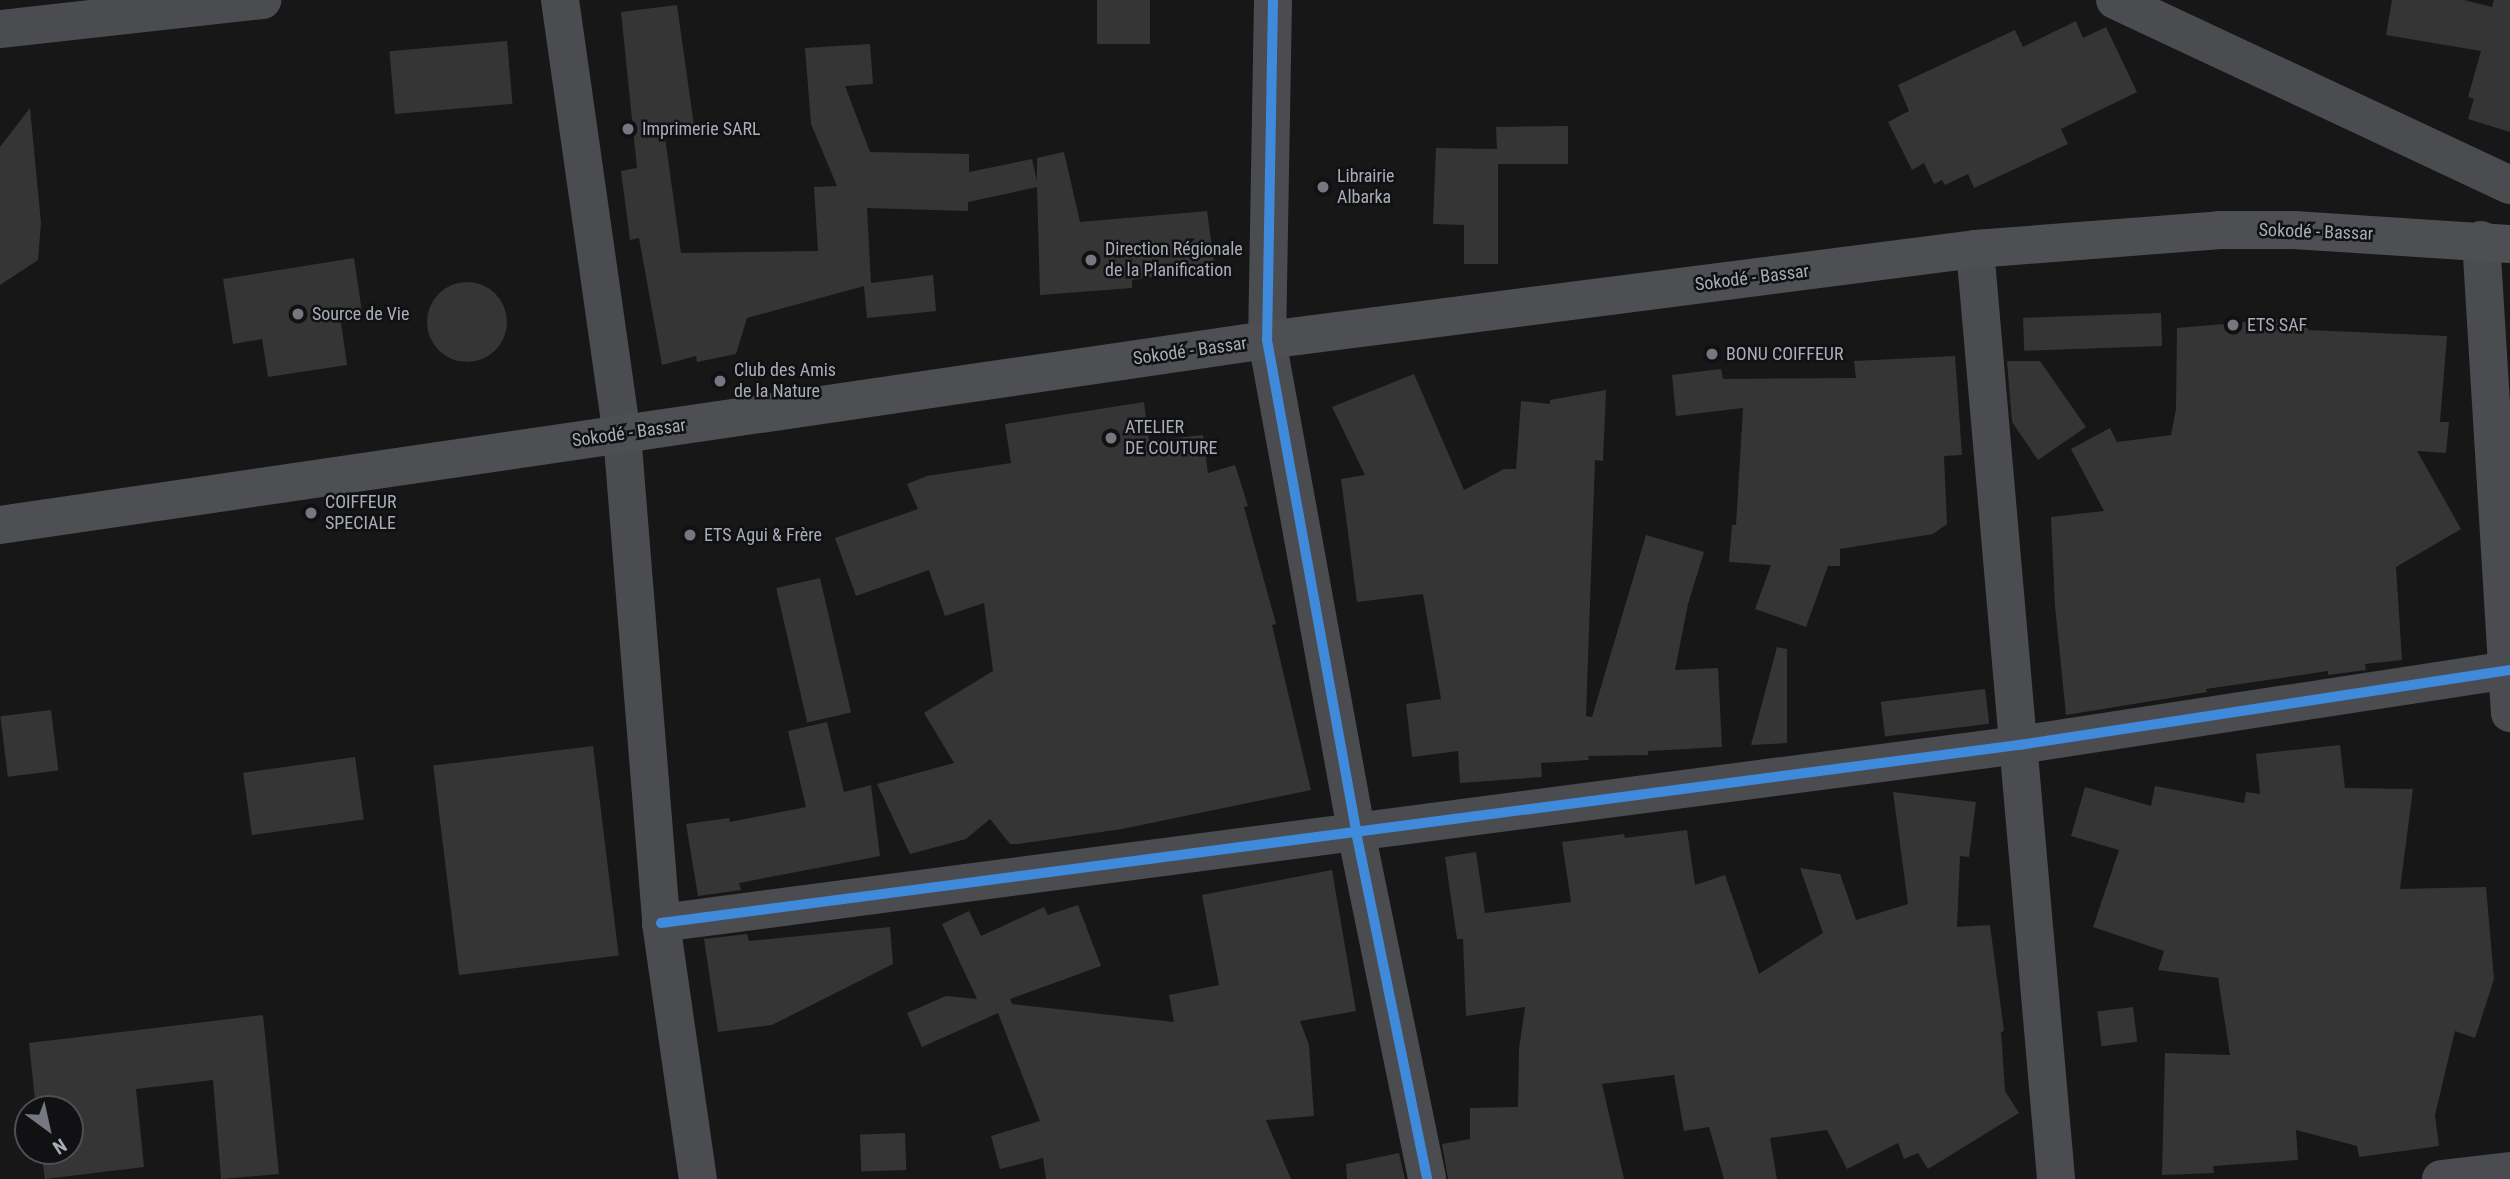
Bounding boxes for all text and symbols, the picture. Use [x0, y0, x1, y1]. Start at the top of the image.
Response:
place label: Imprimerie SARL [642, 118, 761, 140]
marker: Imprimerie SARL [620, 121, 636, 137]
place label: Librairie Albarka [1337, 166, 1395, 208]
marker: Librairie Albarka [1315, 179, 1331, 195]
street label: Sokodé - Bassar [2258, 219, 2374, 245]
place label: Direction Régionale de la Planification [1105, 239, 1243, 282]
marker: Direction Régionale de la Planification [1083, 252, 1099, 268]
street label: Sokodé - Bassar [1694, 260, 1810, 296]
place label: Source de Vie [312, 303, 409, 325]
marker: Source de Vie [290, 306, 306, 322]
place label: ETS SAF [2247, 314, 2307, 336]
marker: ETS SAF [2225, 317, 2241, 333]
street label: Sokodé - Bassar [1132, 332, 1248, 370]
place label: BONU COIFFEUR [1726, 343, 1843, 365]
marker: BONU COIFFEUR [1704, 346, 1720, 362]
place label: Club des Amis de la Nature [734, 360, 836, 402]
marker: Club des Amis de la Nature [712, 373, 728, 389]
street label: Sokodé - Bassar [571, 414, 687, 452]
place label: ATELIER DE COUTURE [1125, 417, 1217, 460]
marker: ATELIER DE COUTURE [1103, 430, 1119, 446]
place label: COIFFEUR SPECIALE [325, 492, 396, 534]
marker: COIFFEUR SPECIALE [303, 505, 319, 521]
place label: ETS Agui & Frère [704, 524, 822, 546]
marker: ETS Agui & Frère [682, 527, 698, 543]
north arrow [14, 1095, 84, 1165]
text: N [48, 1134, 71, 1159]

